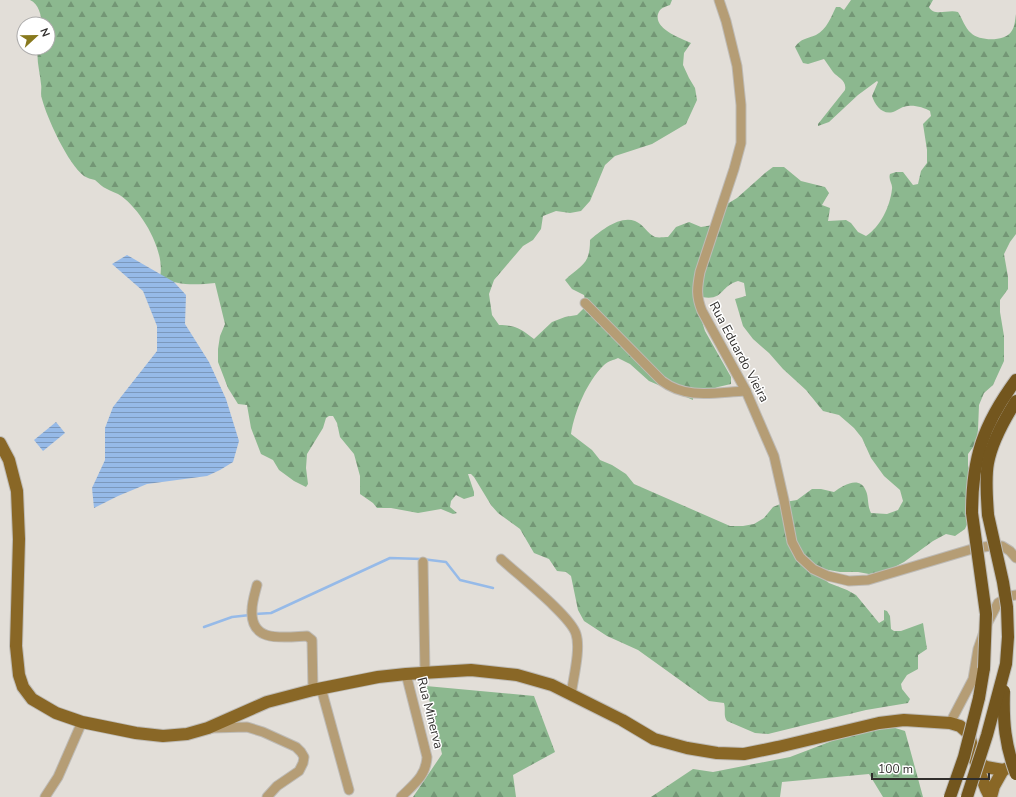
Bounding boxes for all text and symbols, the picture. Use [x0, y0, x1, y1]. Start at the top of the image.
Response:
north arrow [16, 16, 56, 56]
text: N [36, 26, 53, 39]
street label: Rua Eduardo Vieira [705, 298, 773, 406]
street label: Rua Minerva [412, 675, 448, 751]
scale bar [872, 755, 989, 781]
text: 100 m [878, 761, 913, 777]

